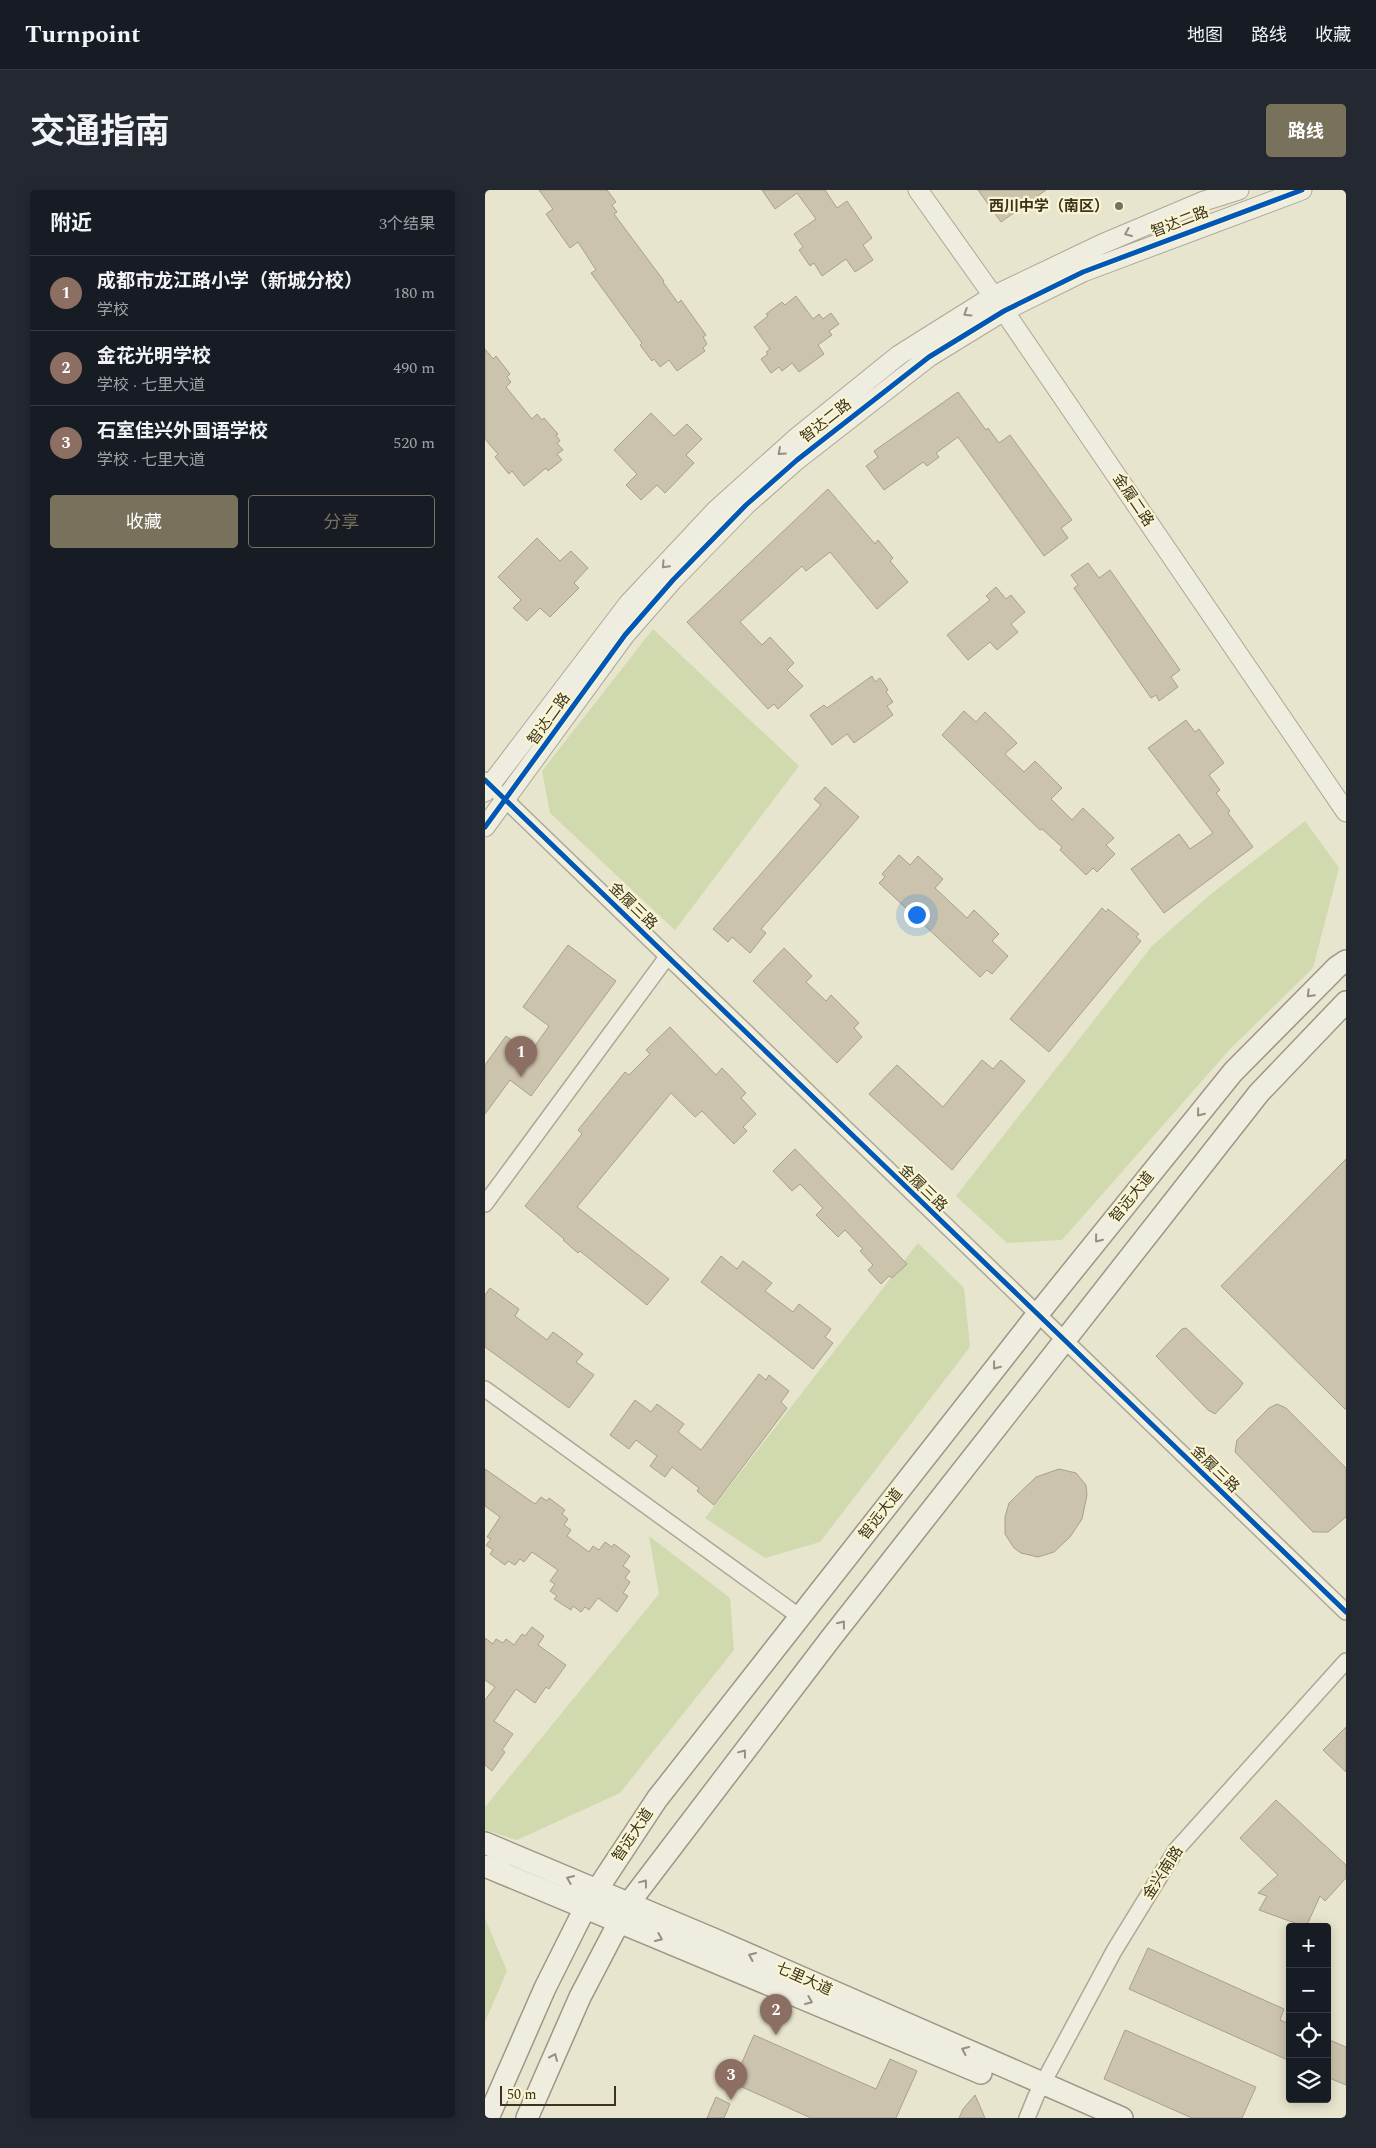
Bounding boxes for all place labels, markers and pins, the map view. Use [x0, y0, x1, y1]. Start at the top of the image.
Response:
place label: 西川中学（南区） [989, 195, 1109, 218]
marker: 西川中学（南区） [1113, 200, 1125, 212]
pin: 1 [505, 1036, 537, 1077]
pin: 2 [760, 1994, 792, 2035]
pin: 3 [715, 2059, 747, 2100]

